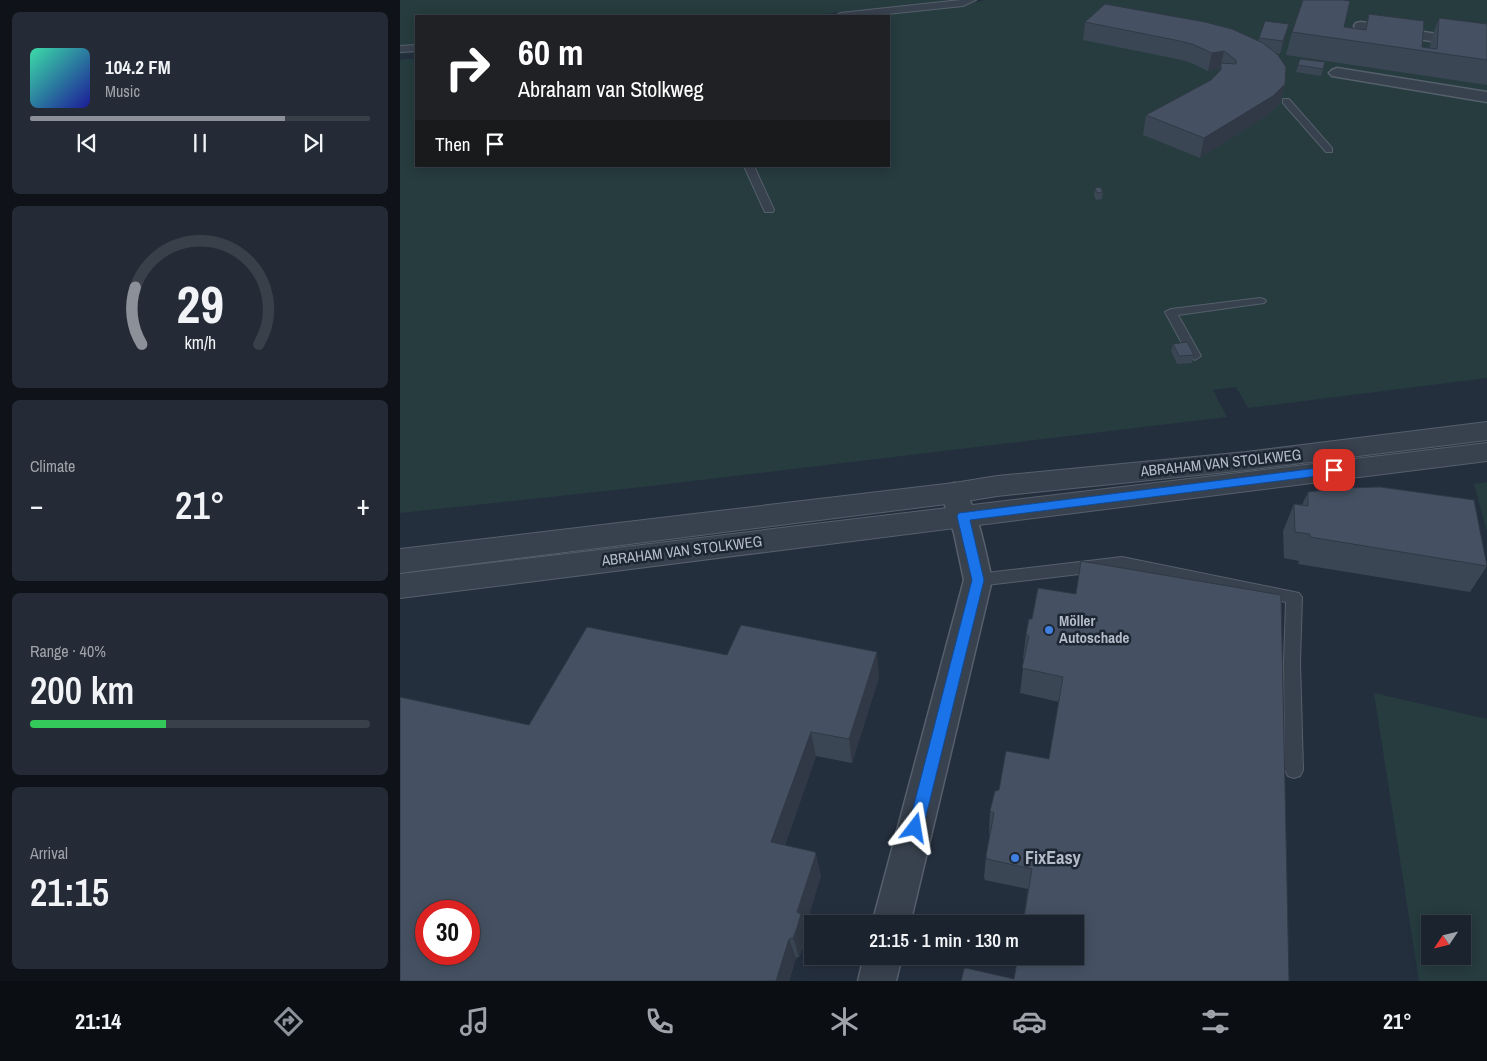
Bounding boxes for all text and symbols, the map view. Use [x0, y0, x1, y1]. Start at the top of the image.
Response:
text: 60 m [518, 29, 583, 76]
icon: right [435, 35, 500, 100]
text: 104.2 FM [105, 54, 171, 80]
text: Abraham van Stolkweg [518, 74, 704, 104]
text: Music [105, 80, 140, 102]
icon: previous [73, 129, 101, 157]
icon: pause [186, 129, 214, 157]
icon: next [299, 129, 327, 157]
icon: arrive [481, 130, 509, 158]
text: Then [435, 131, 471, 157]
text: 29 [176, 269, 224, 339]
text: km/h [184, 331, 216, 355]
street label: ABRAHAM VAN STOLKWEG [1139, 444, 1302, 481]
pin [1313, 449, 1355, 491]
text: Climate [30, 455, 75, 477]
icon: arrive [1320, 456, 1348, 484]
text: 21° [175, 480, 225, 531]
text: − [30, 486, 43, 524]
text: + [357, 486, 370, 524]
street label: ABRAHAM VAN STOLKWEG [599, 530, 763, 571]
place label: Möller Autoschade [1059, 610, 1130, 648]
marker: Möller Autoschade [1043, 624, 1055, 636]
text: Range · 40% [30, 640, 106, 662]
text: 200 km [30, 665, 134, 716]
position arrow [888, 801, 940, 853]
text: Arrival [30, 842, 68, 864]
place label: FixEasy [1025, 845, 1082, 870]
marker: FixEasy [1009, 852, 1021, 864]
text: 21:15 [30, 867, 109, 918]
speed limit sign: 30 [415, 900, 480, 965]
north arrow [1421, 915, 1471, 965]
map controls [1421, 915, 1471, 965]
text: 21:15 · 1 min · 130 m [869, 927, 1019, 953]
icon: directions [271, 1004, 306, 1039]
icon: music [457, 1004, 492, 1039]
icon: phone [642, 1004, 677, 1039]
icon: climate [827, 1004, 862, 1039]
icon: car [1012, 1004, 1047, 1039]
icon: filters [1198, 1004, 1233, 1039]
text: 21:14 [75, 1006, 121, 1036]
text: 21° [1383, 1006, 1412, 1036]

